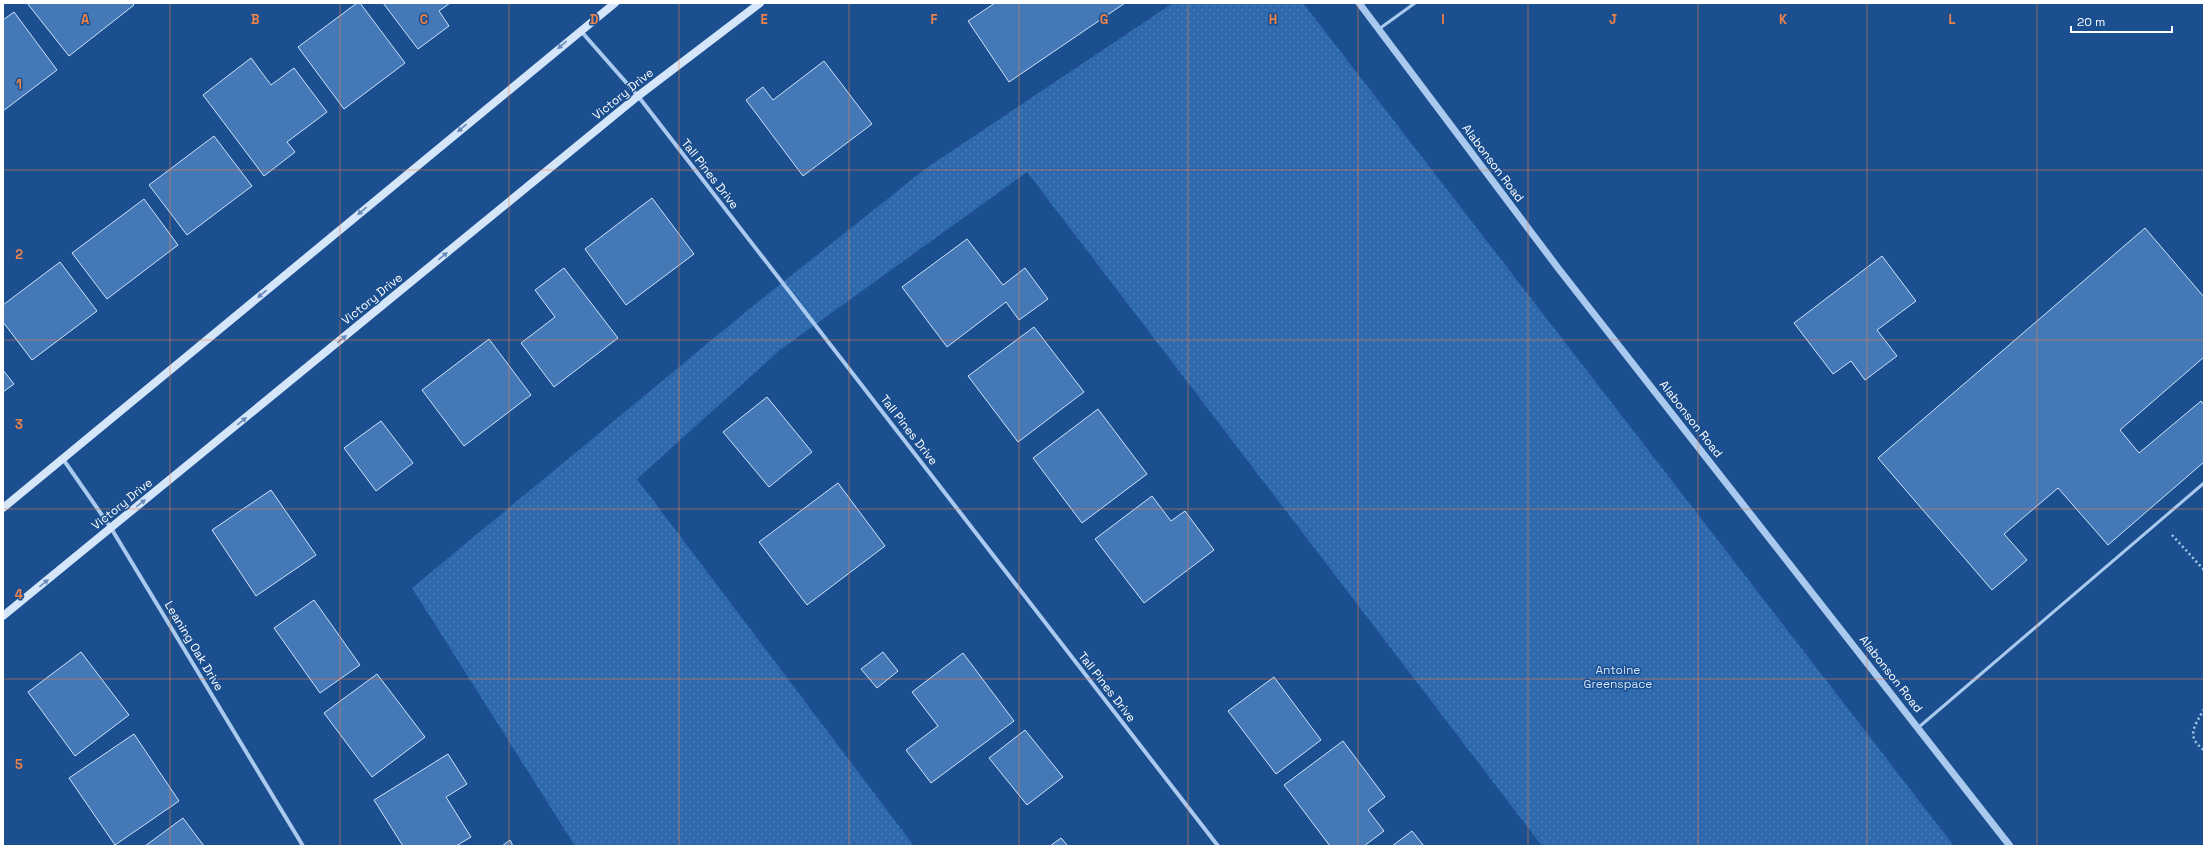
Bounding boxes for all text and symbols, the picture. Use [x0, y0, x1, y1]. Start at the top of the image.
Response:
scale bar [2071, 8, 2172, 34]
text: A [81, 11, 90, 28]
text: B [251, 11, 260, 28]
text: C [420, 11, 428, 28]
text: D [590, 11, 599, 28]
text: E [760, 11, 768, 28]
text: F [931, 11, 938, 28]
text: G [1100, 11, 1108, 28]
text: H [1269, 11, 1277, 28]
text: I [1441, 11, 1445, 28]
text: J [1609, 11, 1617, 28]
text: K [1779, 11, 1788, 28]
text: L [1948, 11, 1956, 28]
text: 20 m [2077, 14, 2105, 30]
one-way arrow [557, 40, 568, 49]
street label: Victory Drive [589, 65, 657, 123]
text: 1 [16, 76, 22, 93]
street label: Alabonson Road [1458, 121, 1528, 205]
one-way arrow [457, 123, 468, 132]
street label: Tall Pines Drive [678, 136, 742, 212]
one-way arrow [357, 206, 368, 215]
text: 2 [15, 246, 23, 263]
one-way arrow [437, 252, 448, 261]
street label: Victory Drive [338, 270, 406, 328]
one-way arrow [257, 289, 268, 298]
one-way arrow [337, 334, 348, 343]
street label: Alabonson Road [1656, 377, 1726, 461]
street label: Tall Pines Drive [877, 392, 941, 468]
text: 3 [15, 416, 23, 433]
one-way arrow [236, 417, 247, 425]
street label: Victory Drive [88, 475, 156, 533]
one-way arrow [136, 499, 146, 508]
one-way arrow [39, 578, 49, 587]
text: 4 [15, 586, 23, 603]
street label: Leaning Oak Drive [161, 598, 227, 694]
street label: Alabonson Road [1856, 632, 1926, 716]
street label: Tall Pines Drive [1075, 649, 1139, 725]
park label: Antoine Greenspace [1584, 662, 1652, 692]
text: 5 [15, 756, 23, 773]

